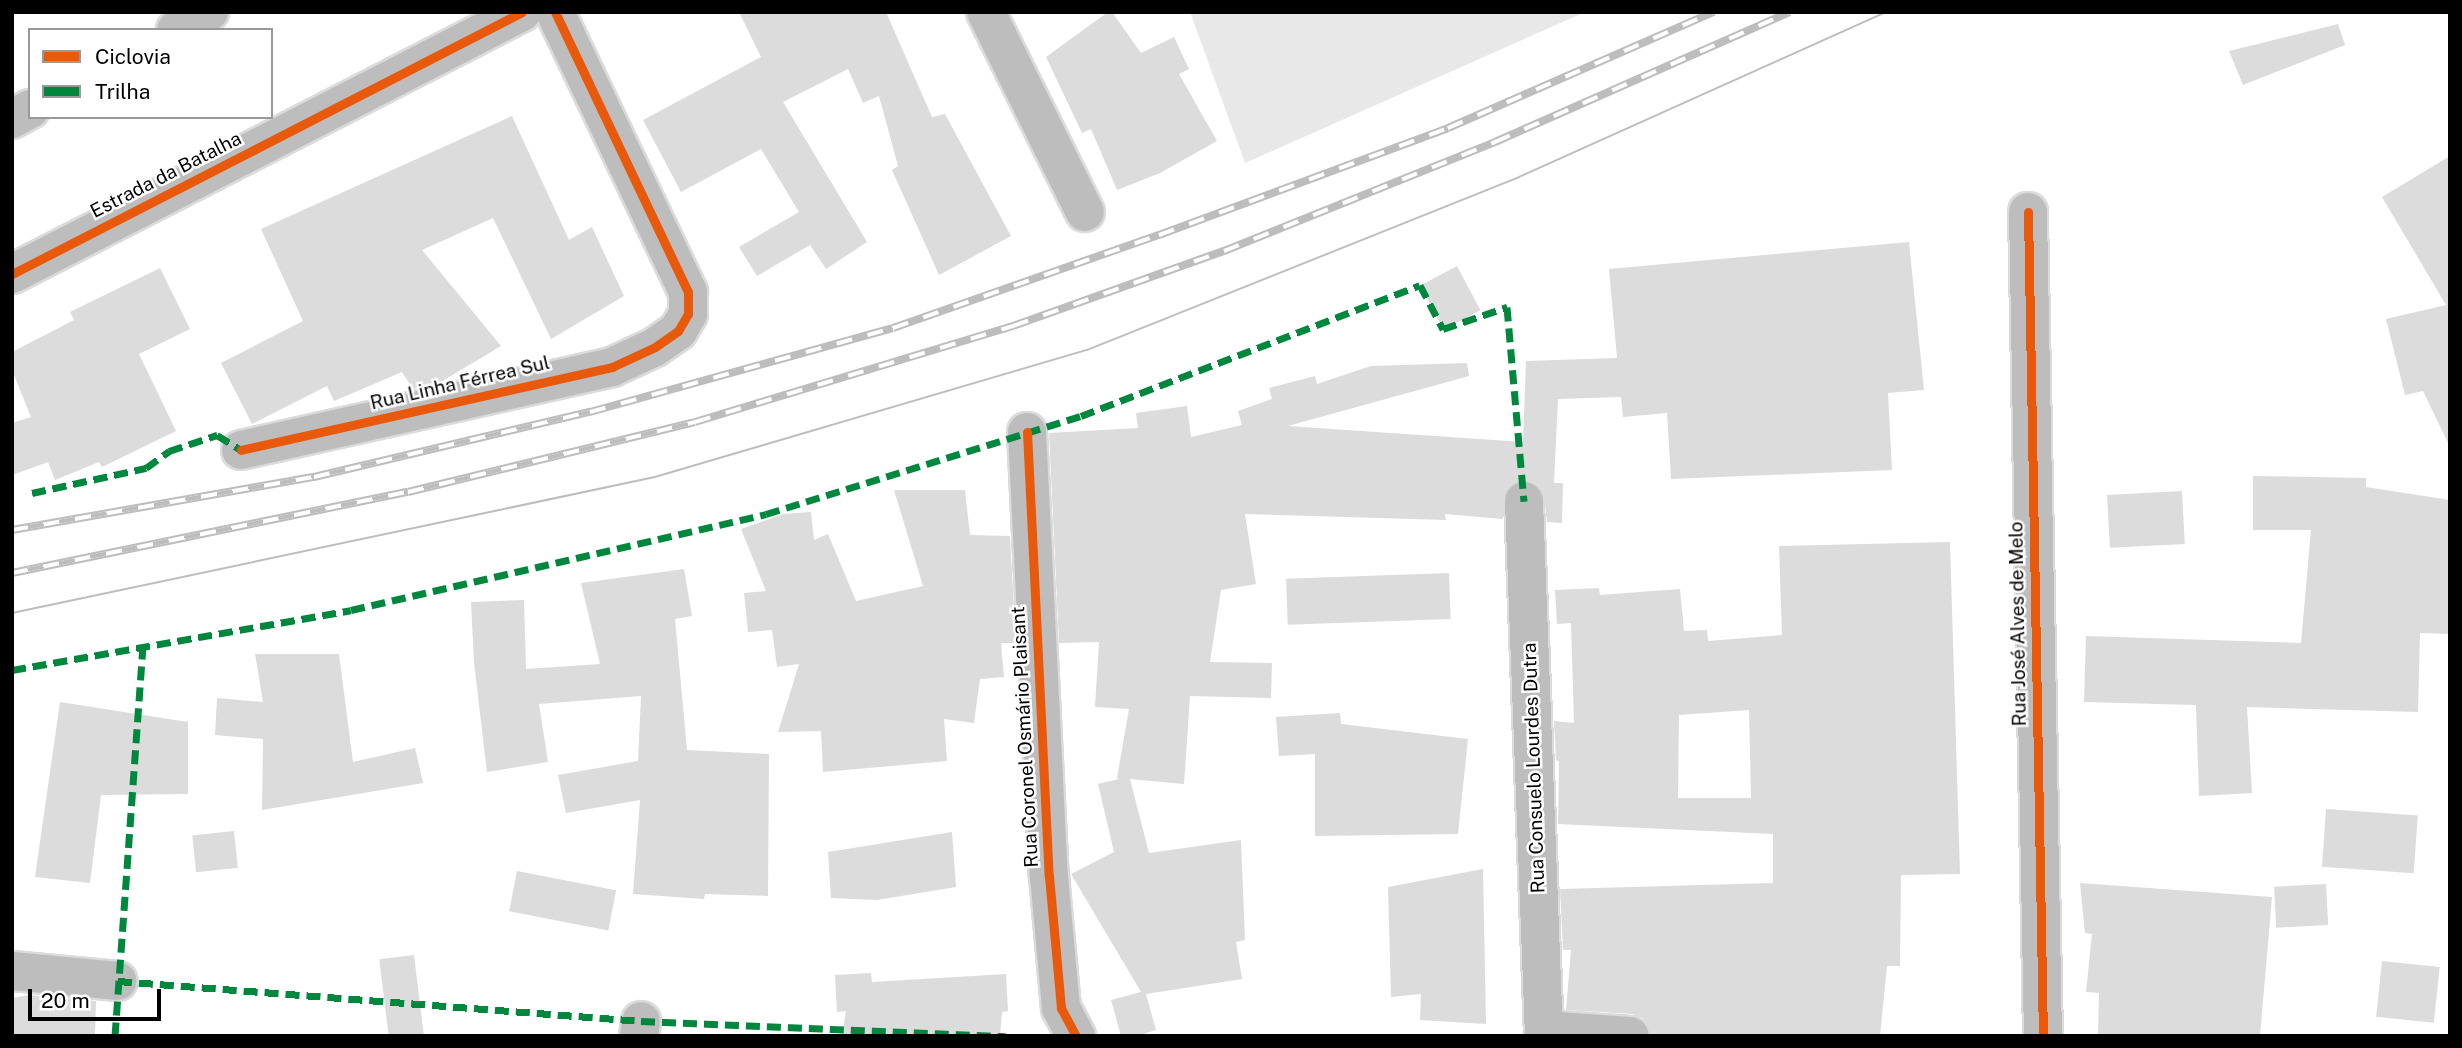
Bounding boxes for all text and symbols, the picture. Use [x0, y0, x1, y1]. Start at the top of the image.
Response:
legend [28, 28, 273, 119]
text: Ciclovia [95, 44, 171, 69]
text: Trilha [95, 79, 150, 104]
street label: Estrada da Batalha [87, 127, 245, 223]
street label: Rua Linha Férrea Sul [368, 351, 552, 415]
street label: Rua José Alves de Melo [2005, 521, 2031, 727]
street label: Rua Coronel Osmário Plaisant [1007, 606, 1043, 868]
street label: Rua Consuelo Lourdes Dutra [1518, 642, 1550, 894]
scale bar [32, 974, 164, 1018]
text: 20 m [41, 988, 90, 1013]

